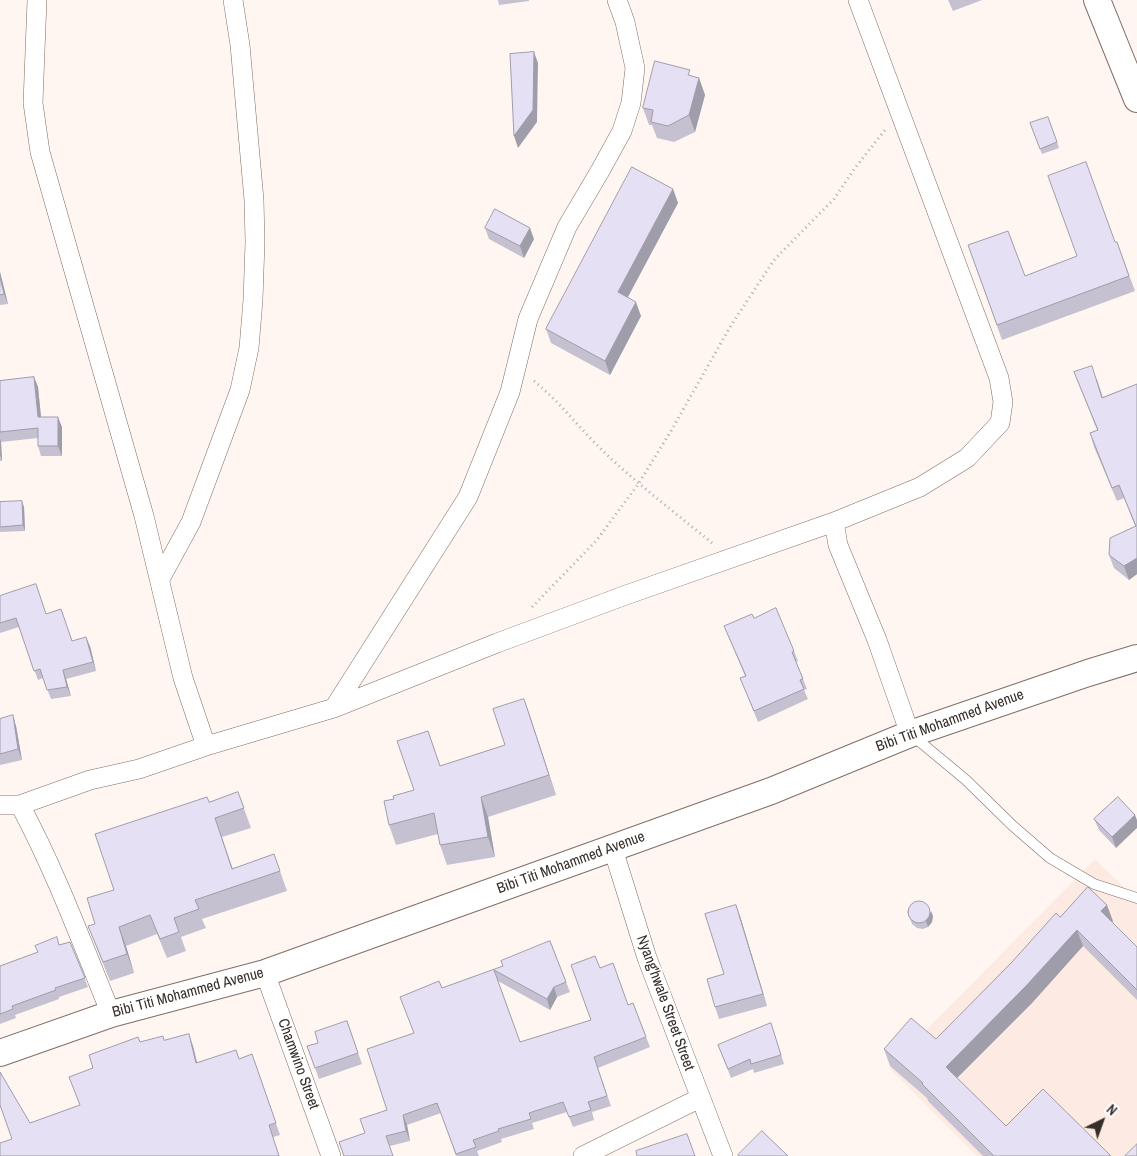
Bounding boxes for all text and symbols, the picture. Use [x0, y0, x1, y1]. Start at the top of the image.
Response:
street label: Bibi Titi Mohammed Avenue [874, 686, 1026, 756]
street label: Bibi Titi Mohammed Avenue [495, 828, 647, 898]
street label: Nyang'hwale Street Street [632, 933, 698, 1073]
street label: Bibi Titi Mohammed Avenue [110, 964, 266, 1022]
street label: Chamwino Street [273, 1016, 323, 1112]
north arrow [1077, 1096, 1127, 1146]
text: N [1103, 1100, 1121, 1119]

